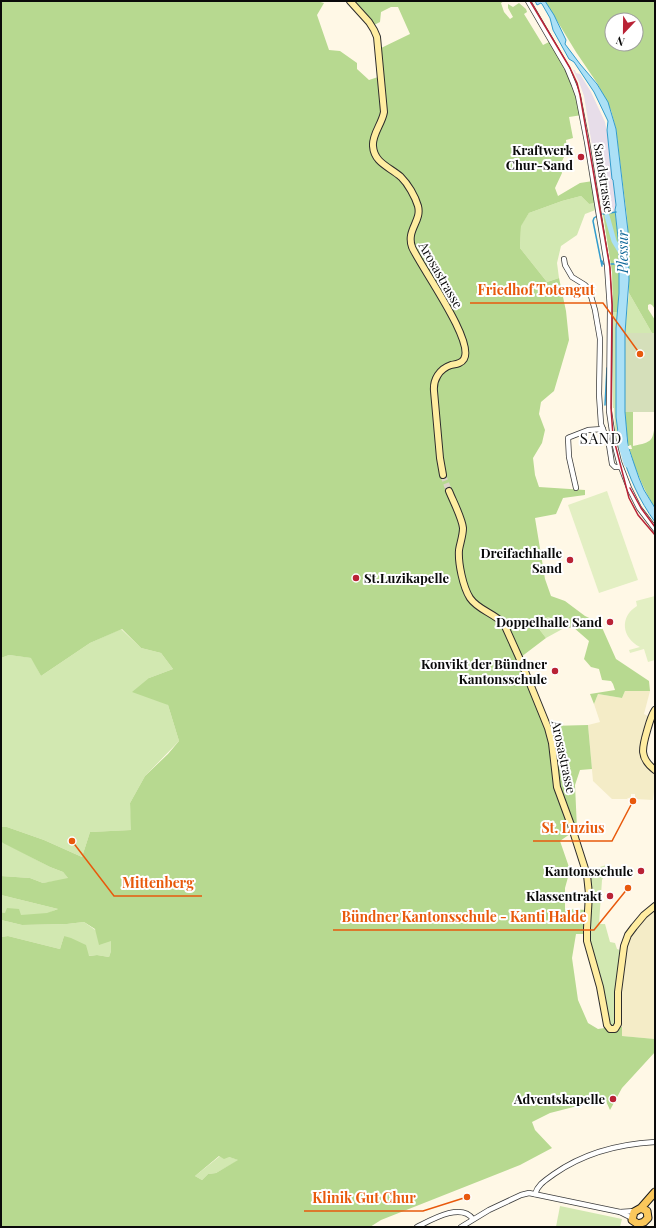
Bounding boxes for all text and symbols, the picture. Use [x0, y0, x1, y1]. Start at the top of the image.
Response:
north arrow [604, 12, 644, 52]
text: N [614, 33, 627, 50]
place label: Kraftwerk Chur-Sand [506, 141, 573, 173]
street label: Sandstrasse [591, 142, 618, 214]
marker: Kraftwerk Chur-Sand [576, 152, 586, 162]
water label: Plessur [613, 230, 632, 274]
street label: Arosastrasse [415, 238, 468, 311]
callout: Friedhof Totengut [470, 277, 603, 303]
text: Friedhof Totengut [477, 280, 595, 299]
district label: SAND [580, 428, 622, 448]
place label: Dreifachhalle Sand [480, 544, 562, 576]
marker: Dreifachhalle Sand [565, 555, 575, 565]
place label: St.Luzikapelle [364, 569, 449, 586]
marker: St.Luzikapelle [351, 573, 361, 583]
place label: Doppelhalle Sand [496, 613, 602, 630]
marker: Doppelhalle Sand [605, 617, 615, 627]
place label: Konvikt der Bündner Kantonsschule [421, 655, 547, 687]
marker: Konvikt der Bündner Kantonsschule [550, 666, 560, 676]
street label: Arosastrasse [548, 718, 581, 795]
callout: St. Luzius [533, 815, 612, 841]
text: St. Luzius [541, 818, 605, 837]
place label: Kantonsschule [544, 862, 633, 879]
marker: Kantonsschule [636, 866, 646, 876]
callout: Mittenberg [114, 870, 202, 896]
text: Mittenberg [122, 873, 194, 892]
place label: Klassentrakt [526, 887, 602, 904]
marker: Klassentrakt [605, 891, 615, 901]
callout: Bündner Kantonsschule - Kanti Halde [333, 904, 594, 930]
text: Bündner Kantonsschule - Kanti Halde [341, 907, 587, 926]
place label: Adventskapelle [513, 1090, 605, 1107]
marker: Adventskapelle [608, 1094, 618, 1104]
callout: Klinik Gut Chur [304, 1185, 423, 1211]
text: Klinik Gut Chur [312, 1188, 416, 1207]

